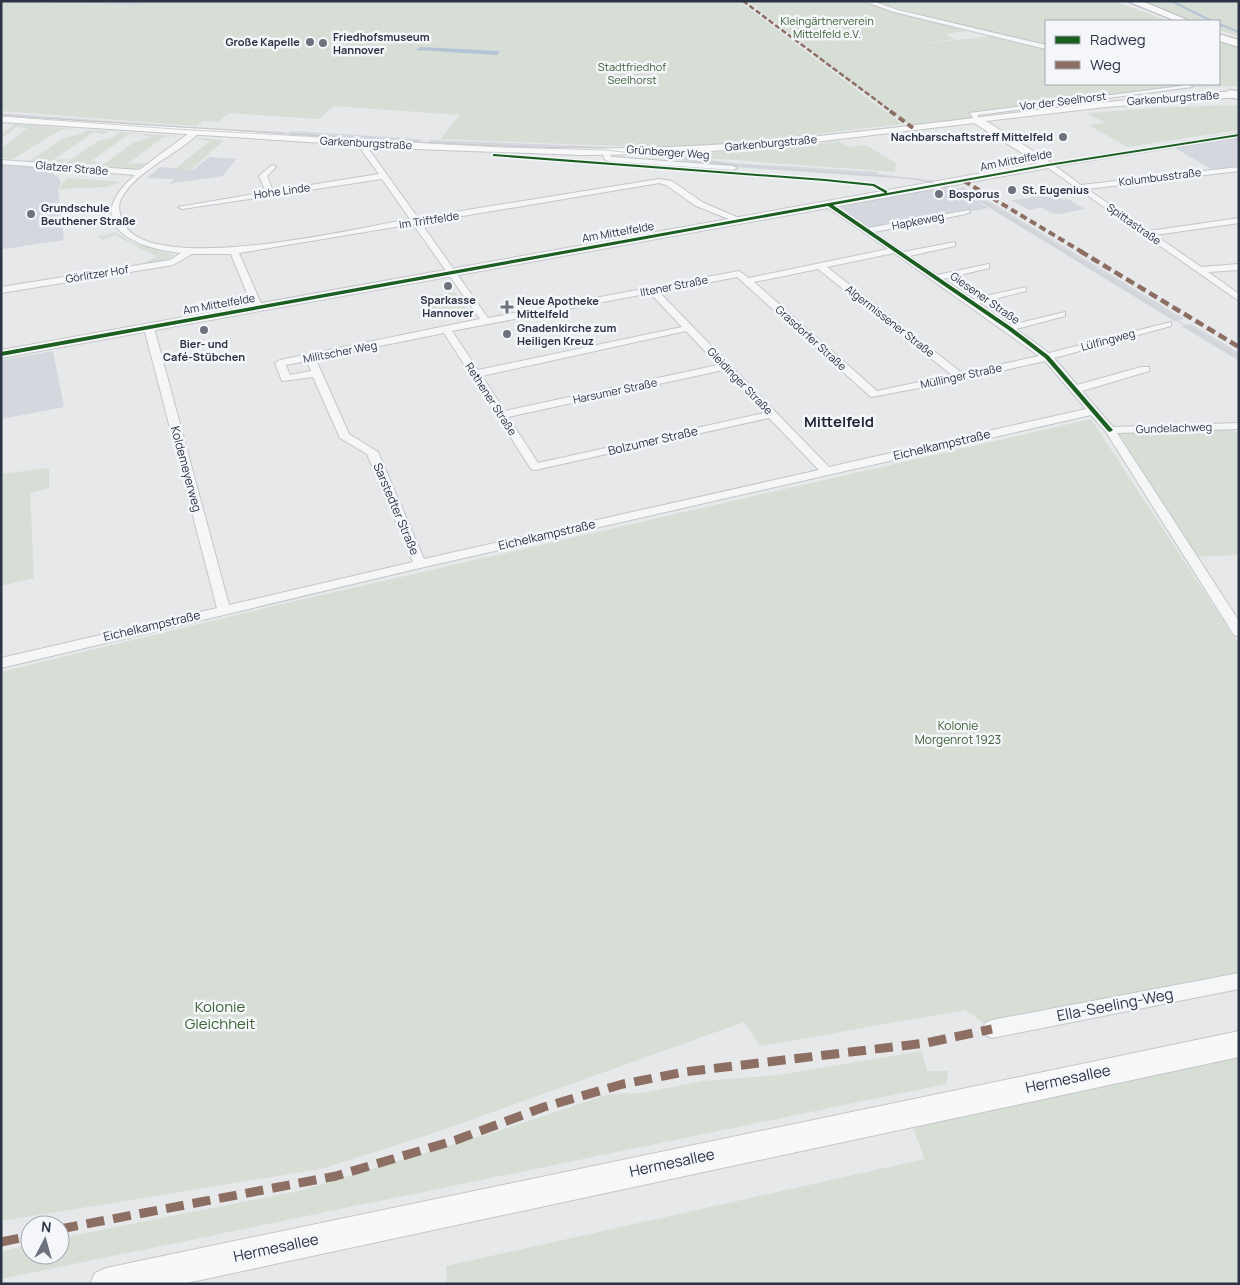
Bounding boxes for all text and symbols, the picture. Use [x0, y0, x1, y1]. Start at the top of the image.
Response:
park label: Kleingärtnerverein Mittelfeld e.V. [780, 13, 874, 41]
legend [1045, 20, 1220, 85]
place label: Friedhofsmuseum Hannover [333, 29, 430, 57]
text: Radweg [1090, 29, 1146, 50]
place label: Große Kapelle [225, 34, 300, 49]
marker: Große Kapelle [304, 36, 316, 48]
marker: Friedhofsmuseum Hannover [317, 37, 329, 49]
text: Weg [1090, 54, 1121, 75]
park label: Stadtfriedhof Seelhorst [598, 59, 666, 87]
street label: Garkenburgstraße [1126, 87, 1220, 108]
street label: Vor der Seelhorst [1019, 88, 1107, 113]
place label: Nachbarschaftstreff Mittelfeld [891, 129, 1053, 144]
street label: Garkenburgstraße [724, 131, 818, 154]
marker: Nachbarschaftstreff Mittelfeld [1057, 131, 1069, 143]
street label: Garkenburgstraße [320, 133, 413, 152]
street label: Grünberger Weg [626, 141, 710, 162]
street label: Am Mittelfelde [979, 145, 1054, 174]
street label: Glatzer Straße [35, 157, 110, 178]
street label: Kolumbusstraße [1118, 164, 1203, 189]
street label: Hohe Linde [253, 179, 312, 202]
place label: St. Eugenius [1022, 182, 1089, 197]
marker: St. Eugenius [1006, 184, 1018, 196]
place label: Bosporus [949, 186, 999, 201]
marker: Bosporus [933, 188, 945, 200]
street label: Spittastraße [1104, 199, 1165, 248]
place label: Grundschule Beuthener Straße [41, 200, 136, 228]
street label: Im Triftfelde [398, 207, 461, 232]
marker: Grundschule Beuthener Straße [25, 208, 37, 220]
street label: Hapkeweg [891, 208, 945, 233]
street label: Am Mittelfelde [581, 218, 656, 245]
street label: Görlitzer Hof [64, 261, 130, 286]
street label: Giesener Straße [947, 268, 1024, 328]
street label: Iltener Straße [639, 271, 710, 299]
marker: Sparkasse Hannover [442, 280, 454, 292]
street label: Algermissener Straße [843, 281, 938, 361]
street label: Am Mittelfelde [182, 290, 257, 317]
place label: Sparkasse Hannover [420, 292, 476, 320]
place label: Neue Apotheke Mittelfeld [517, 293, 599, 321]
marker: Neue Apotheke Mittelfeld [501, 301, 513, 313]
street label: Grasdorfer Straße [773, 302, 850, 374]
place label: Gnadenkirche zum Heiligen Kreuz [517, 320, 616, 348]
marker: Bier- und Café-Stübchen [198, 324, 210, 336]
street label: Lülfingweg [1079, 325, 1137, 354]
marker: Gnadenkirche zum Heiligen Kreuz [501, 328, 513, 340]
place label: Bier- und Café-Stübchen [163, 336, 245, 364]
street label: Militscher Weg [302, 337, 378, 366]
street label: Gleidinger Straße [704, 344, 777, 418]
street label: Müllinger Straße [919, 359, 1004, 391]
street label: Rethener Straße [462, 360, 521, 438]
street label: Harsumer Straße [571, 374, 659, 407]
district label: Mittelfeld [804, 411, 874, 432]
street label: Gundelachweg [1136, 419, 1212, 436]
street label: Bolzumer Straße [606, 422, 700, 459]
street label: Koldemeyerweg [167, 424, 206, 514]
street label: Eichelkampstraße [892, 425, 992, 464]
street label: Sarstedter Straße [369, 460, 424, 558]
street label: Eichelkampstraße [497, 515, 597, 554]
street label: Eichelkampstraße [102, 606, 202, 645]
park label: Kolonie Morgenrot 1923 [915, 717, 1001, 748]
street label: Ella-Seeling-Weg [1055, 983, 1175, 1026]
park label: Kolonie Gleichheit [185, 996, 255, 1034]
street label: Hermesallee [1023, 1059, 1113, 1098]
street label: Hermesallee [627, 1143, 717, 1182]
north arrow [20, 1215, 70, 1265]
text: N [40, 1217, 52, 1237]
street label: Hermesallee [231, 1228, 321, 1267]

